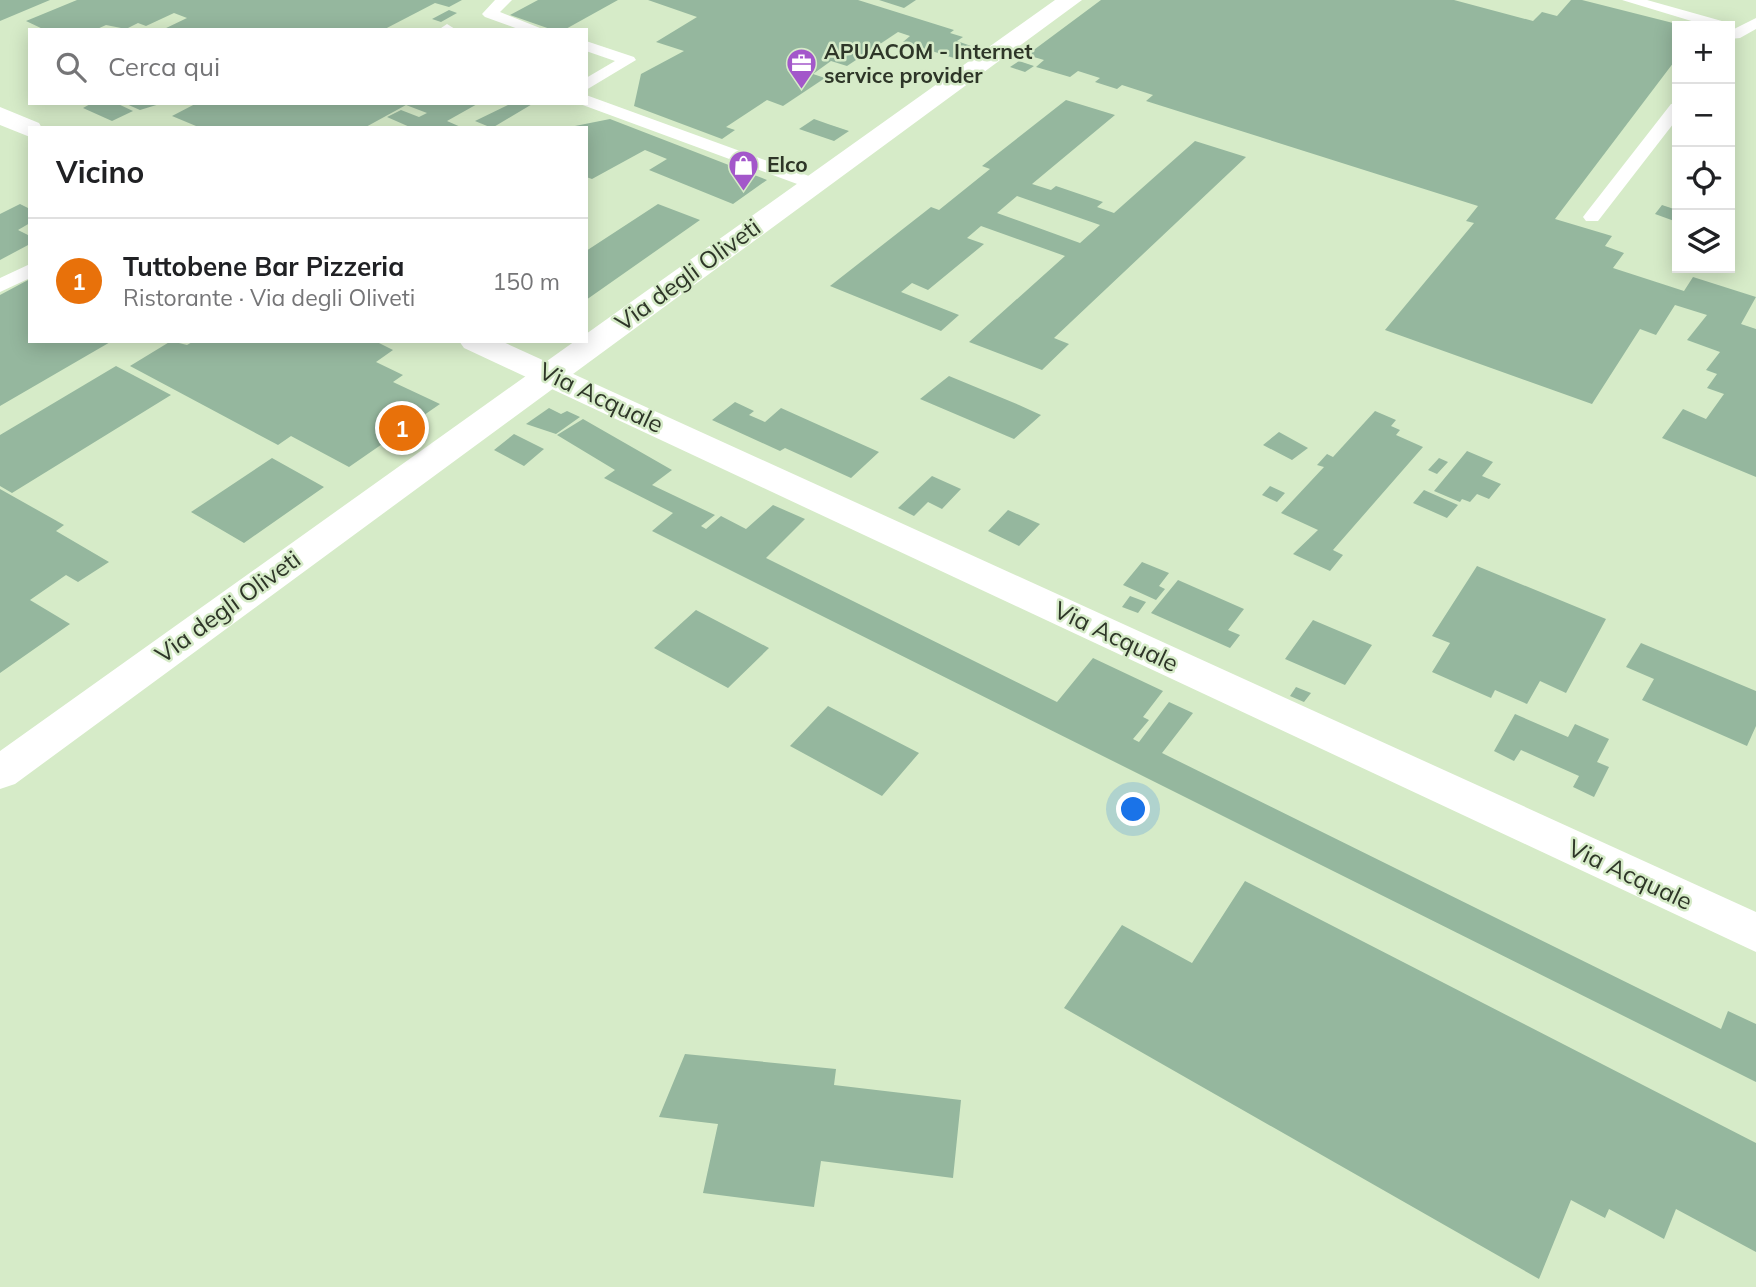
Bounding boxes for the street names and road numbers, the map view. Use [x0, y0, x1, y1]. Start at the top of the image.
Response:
street label: Via degli Oliveti [609, 211, 766, 337]
street label: Via Acquale [534, 355, 668, 439]
street label: Via degli Oliveti [149, 543, 306, 669]
street label: Via Acquale [1049, 594, 1183, 678]
street label: Via Acquale [1563, 832, 1697, 916]

